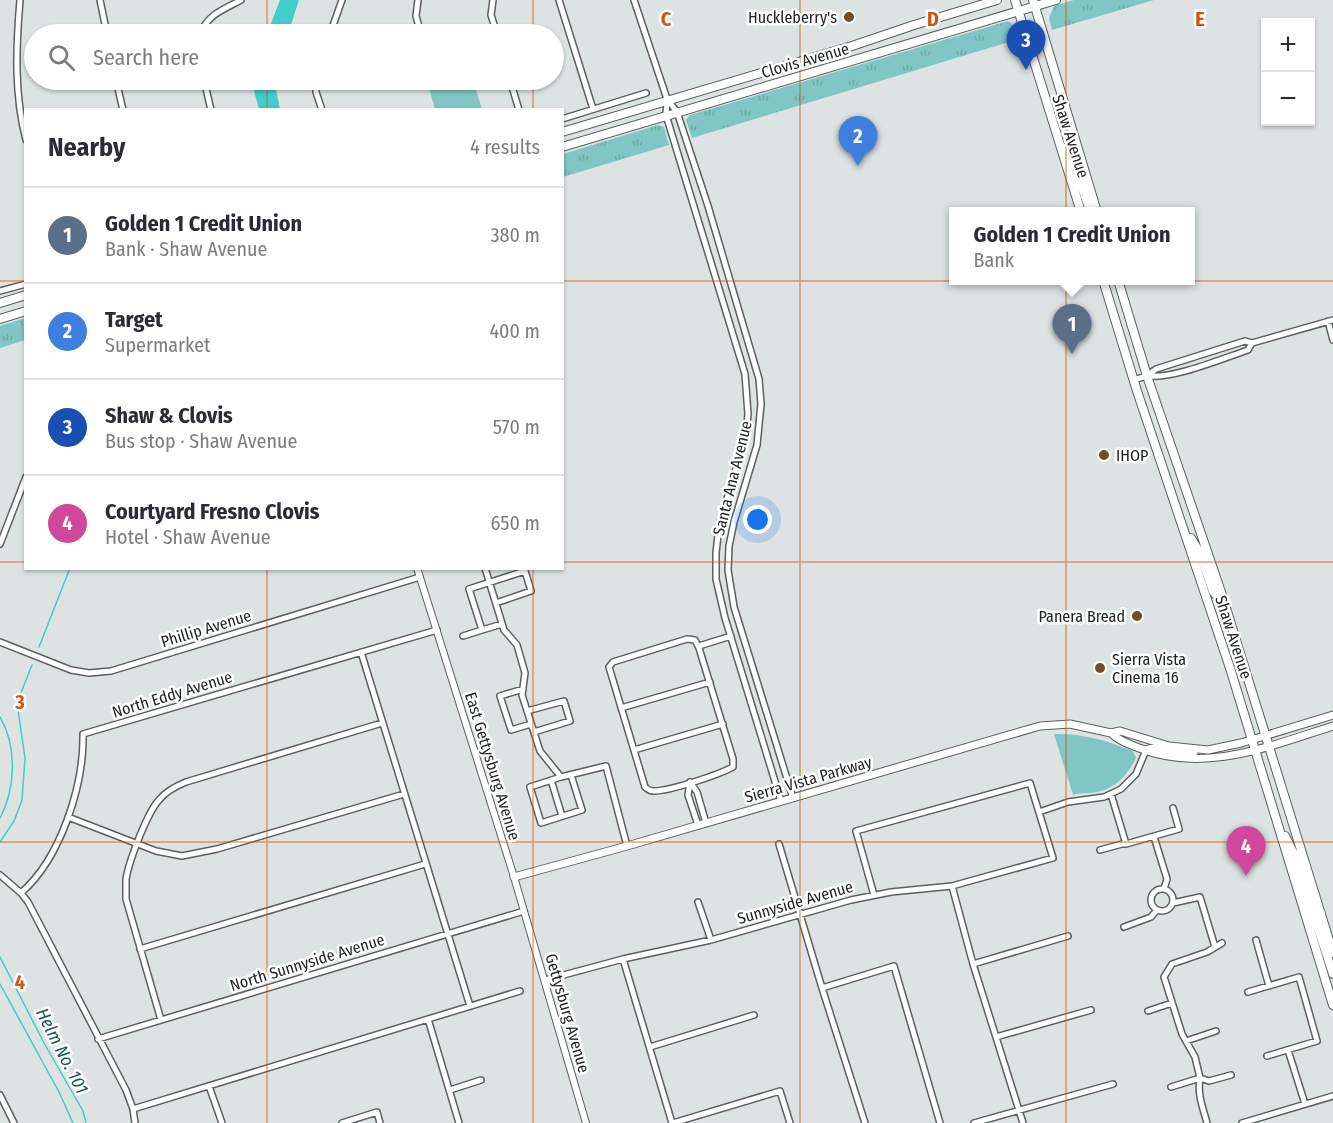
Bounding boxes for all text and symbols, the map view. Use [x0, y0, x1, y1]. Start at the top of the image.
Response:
text: C [661, 7, 672, 31]
text: D [927, 7, 939, 31]
text: E [1195, 7, 1205, 31]
place label: Huckleberry's [748, 8, 837, 27]
marker: Huckleberry's [842, 10, 856, 24]
map controls [1261, 18, 1315, 126]
button: + [1261, 18, 1315, 72]
pin: 3 [1006, 20, 1046, 70]
search box [24, 24, 564, 90]
street label: Clovis Avenue [759, 39, 851, 82]
icon: search [45, 41, 78, 74]
text: Search here [93, 44, 199, 71]
button: − [1261, 72, 1315, 126]
street label: Shaw Avenue [1048, 92, 1093, 180]
pin: 2 [838, 116, 878, 166]
text: Nearby [48, 132, 125, 163]
text: 4 results [470, 135, 540, 159]
popup [949, 207, 1195, 285]
text: Golden 1 Credit Union [105, 210, 302, 237]
text: Golden 1 Credit Union [973, 221, 1171, 248]
text: 1 [63, 223, 72, 247]
text: 380 m [490, 223, 540, 247]
text: Bank · Shaw Avenue [105, 237, 267, 261]
text: Bank [973, 248, 1014, 272]
pin: 1 [1052, 304, 1092, 354]
text: Target [105, 306, 163, 333]
text: 2 [63, 319, 72, 343]
text: 400 m [489, 319, 540, 343]
text: Supermarket [105, 333, 211, 357]
text: Shaw & Clovis [105, 402, 233, 429]
text: 3 [63, 415, 72, 439]
text: 570 m [493, 415, 540, 439]
street label: Santa Ana Avenue [709, 419, 756, 537]
text: Bus stop · Shaw Avenue [105, 429, 297, 453]
place label: IHOP [1116, 446, 1148, 465]
marker: IHOP [1097, 448, 1111, 462]
text: Courtyard Fresno Clovis [105, 498, 319, 525]
your location [743, 505, 772, 534]
text: 4 [62, 511, 73, 535]
text: 650 m [491, 511, 540, 535]
text: Hotel · Shaw Avenue [105, 525, 271, 549]
street label: Shaw Avenue [1211, 593, 1256, 681]
street label: Phillip Avenue [159, 606, 254, 651]
place label: Panera Bread [1039, 607, 1125, 626]
marker: Panera Bread [1130, 609, 1144, 623]
place label: Sierra Vista Cinema 16 [1112, 650, 1186, 687]
marker: Sierra Vista Cinema 16 [1093, 661, 1107, 675]
street label: North Eddy Avenue [110, 667, 235, 722]
text: 3 [14, 690, 25, 714]
street label: East Gettysburg Avenue [461, 690, 524, 843]
street label: Sierra Vista Parkway [742, 752, 875, 807]
pin: 4 [1226, 826, 1266, 876]
street label: Sunnyside Avenue [735, 877, 855, 928]
street label: North Sunnyside Avenue [228, 930, 387, 995]
street label: Gettysburg Avenue [541, 951, 594, 1075]
text: 4 [15, 970, 25, 994]
water label: Helm No. 101 [31, 1004, 93, 1098]

